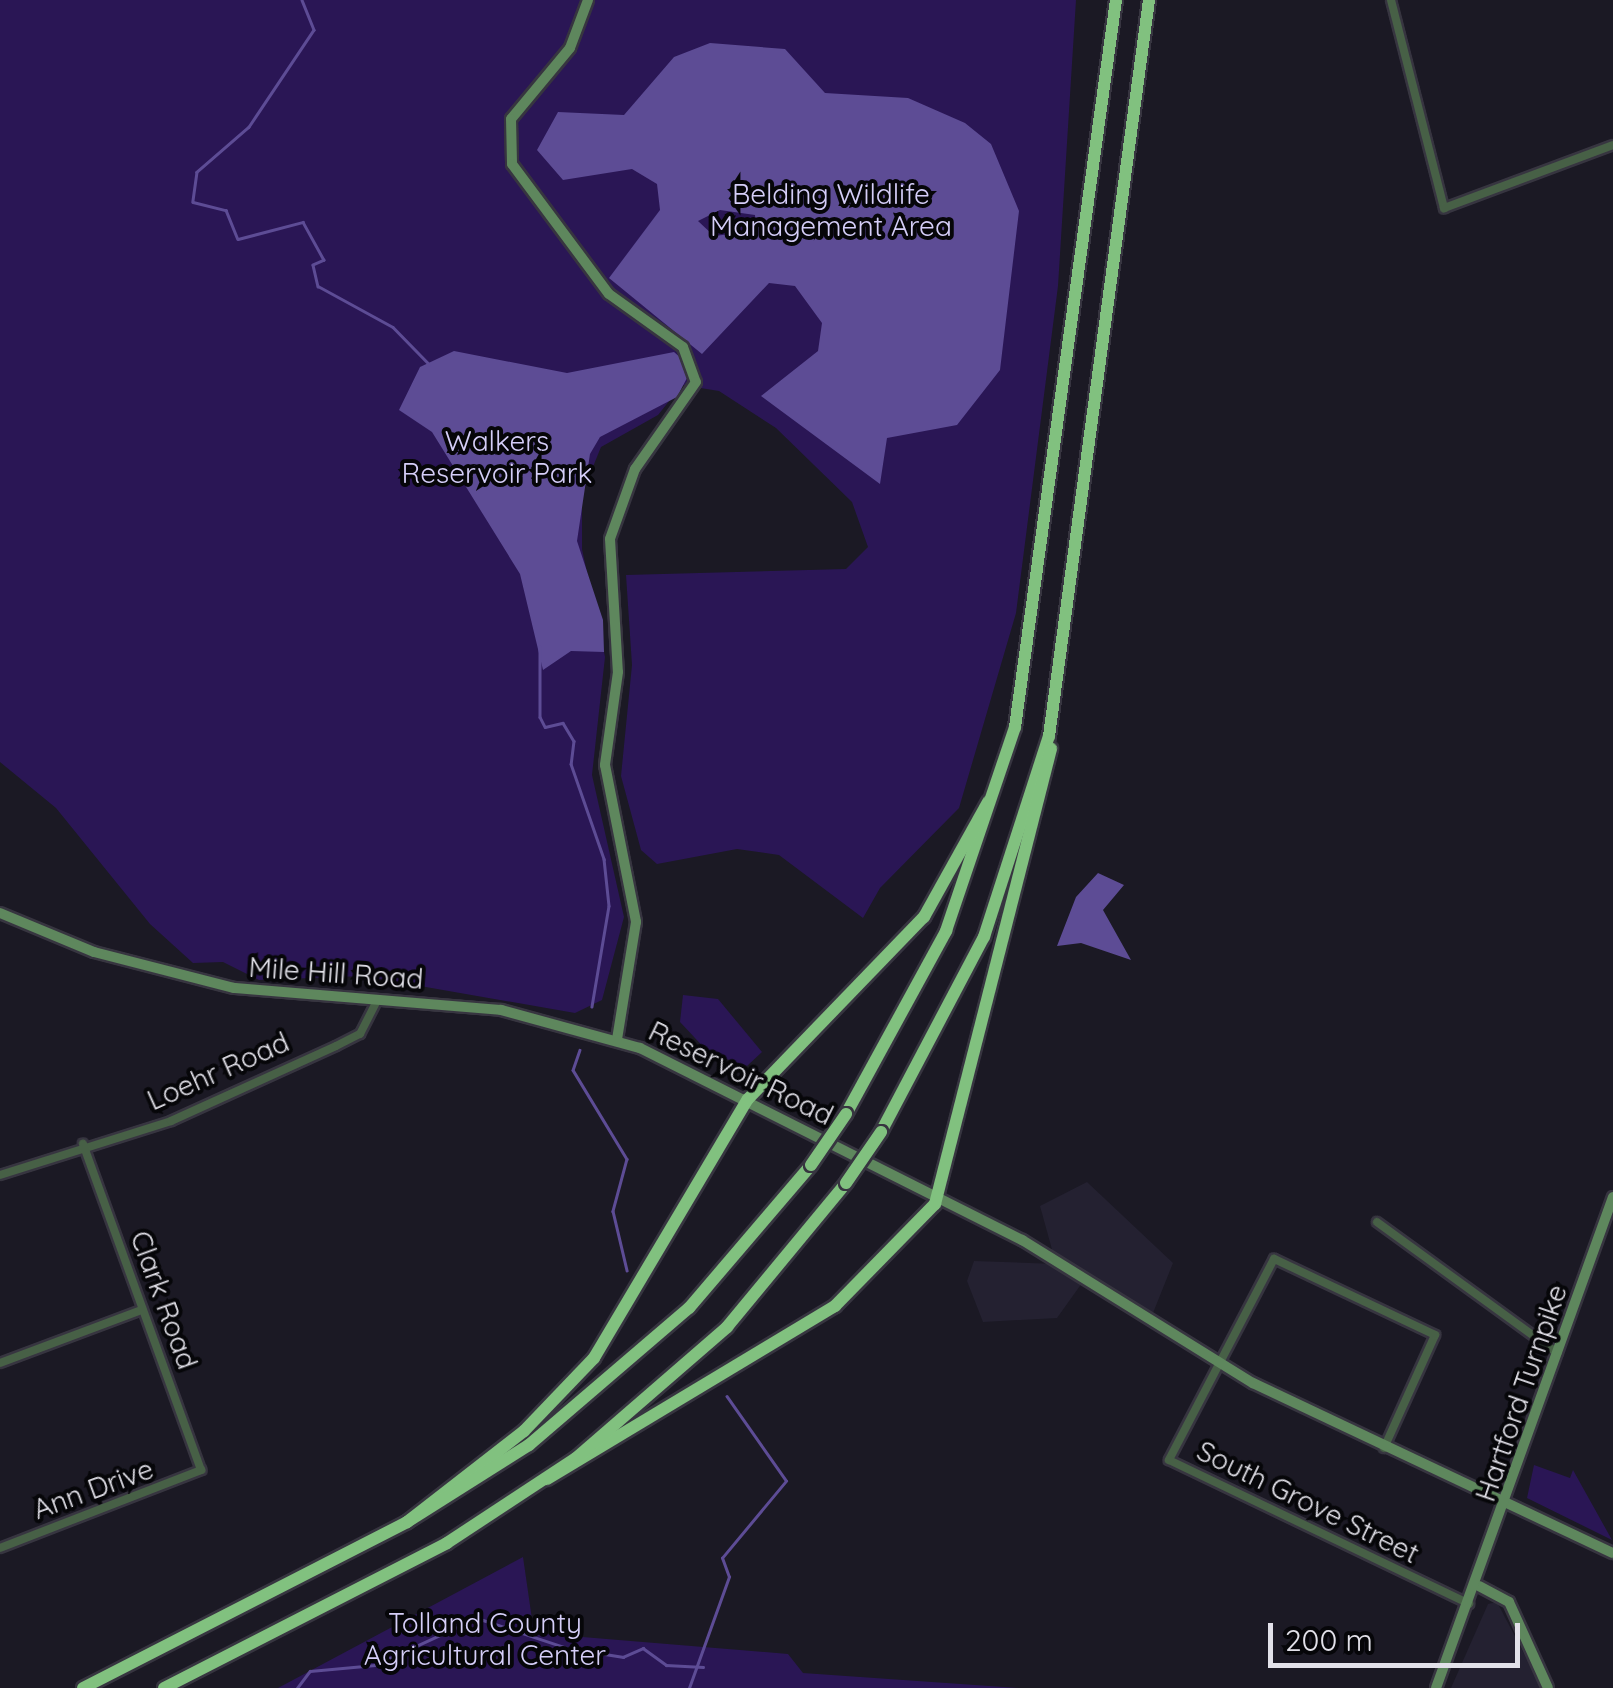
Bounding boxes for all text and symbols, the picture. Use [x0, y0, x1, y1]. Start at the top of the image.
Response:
park label: Belding Wildlife Management Area [710, 177, 952, 243]
park label: Walkers Reservoir Park [402, 424, 592, 490]
street label: Mile Hill Road [248, 950, 424, 996]
street label: Reservoir Road [643, 1014, 839, 1132]
street label: Loehr Road [142, 1025, 294, 1117]
street label: Clark Road [123, 1226, 205, 1374]
street label: Hartford Turnpike [1468, 1280, 1574, 1506]
street label: South Grove Street [1192, 1434, 1424, 1570]
street label: Ann Drive [28, 1452, 158, 1526]
scale bar [1273, 1603, 1526, 1665]
park label: Tolland County Agricultural Center [364, 1606, 606, 1672]
text: 200 m [1285, 1621, 1373, 1659]

